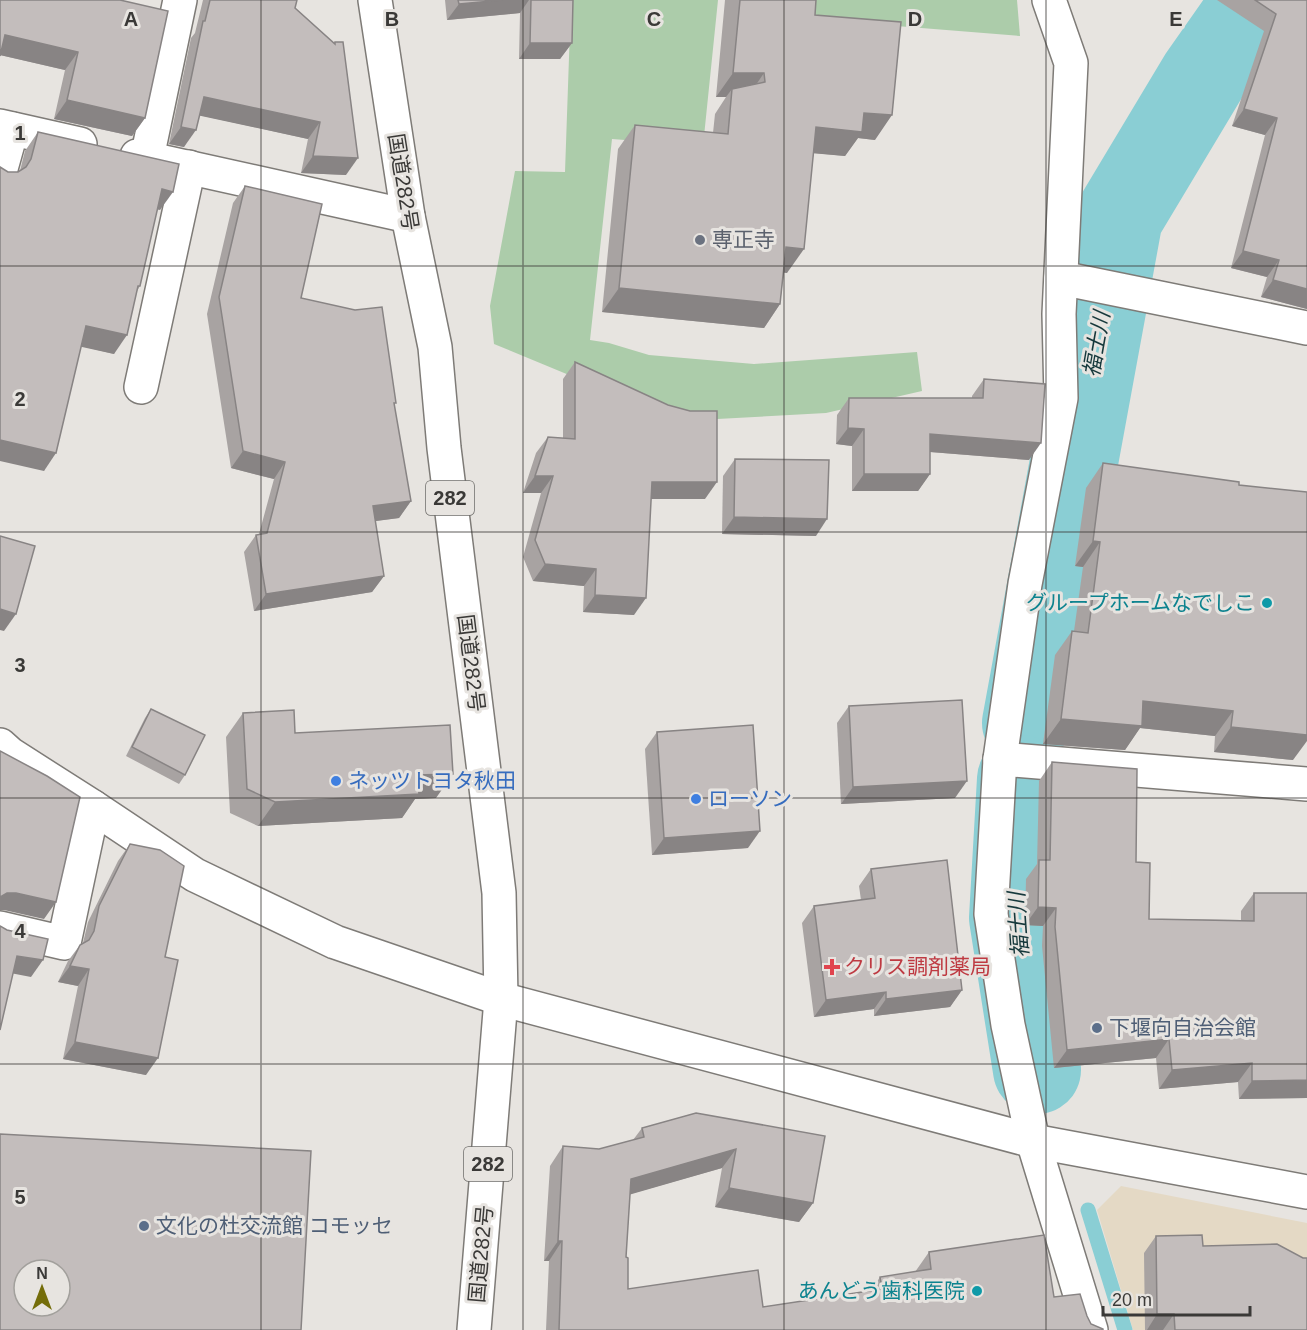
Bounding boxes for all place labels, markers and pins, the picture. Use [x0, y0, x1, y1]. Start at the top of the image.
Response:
place label: 専正寺 [712, 228, 775, 251]
marker: 専正寺 [693, 233, 707, 247]
place label: グループホームなでしこ [1026, 591, 1255, 614]
marker: グループホームなでしこ [1260, 596, 1274, 610]
place label: ネッツトヨタ秋田 [348, 769, 516, 792]
marker: ネッツトヨタ秋田 [329, 774, 343, 788]
place label: ローソン [708, 787, 792, 810]
marker: ローソン [689, 792, 703, 806]
place label: クリス調剤薬局 [844, 955, 991, 978]
marker: クリス調剤薬局 [825, 960, 839, 974]
place label: 下堰向自治会館 [1109, 1016, 1256, 1039]
marker: 下堰向自治会館 [1090, 1021, 1104, 1035]
place label: 文化の杜交流館 コモッセ [156, 1214, 393, 1237]
marker: 文化の杜交流館 コモッセ [137, 1219, 151, 1233]
place label: あんどう歯科医院 [798, 1279, 965, 1302]
marker: あんどう歯科医院 [970, 1284, 984, 1298]

